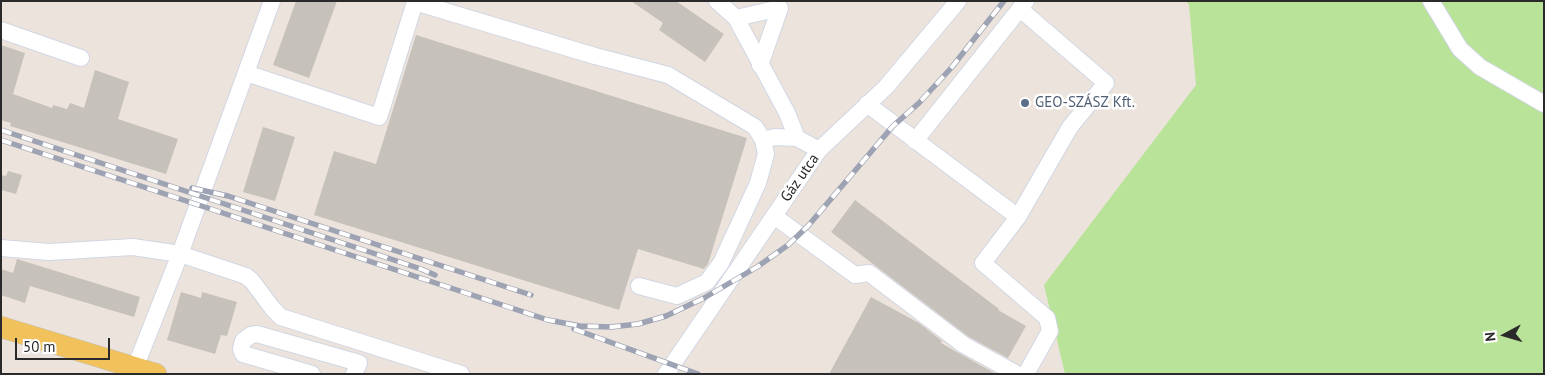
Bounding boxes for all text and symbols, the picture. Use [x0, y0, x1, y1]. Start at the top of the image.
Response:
place label: GEO-SZÁSZ Kft. [1035, 94, 1135, 112]
marker: GEO-SZÁSZ Kft. [1019, 97, 1031, 109]
street label: Gáz utca [777, 150, 823, 206]
north arrow [1480, 310, 1530, 360]
scale bar [18, 328, 112, 360]
text: N [1481, 331, 1500, 342]
text: 50 m [23, 337, 56, 356]

